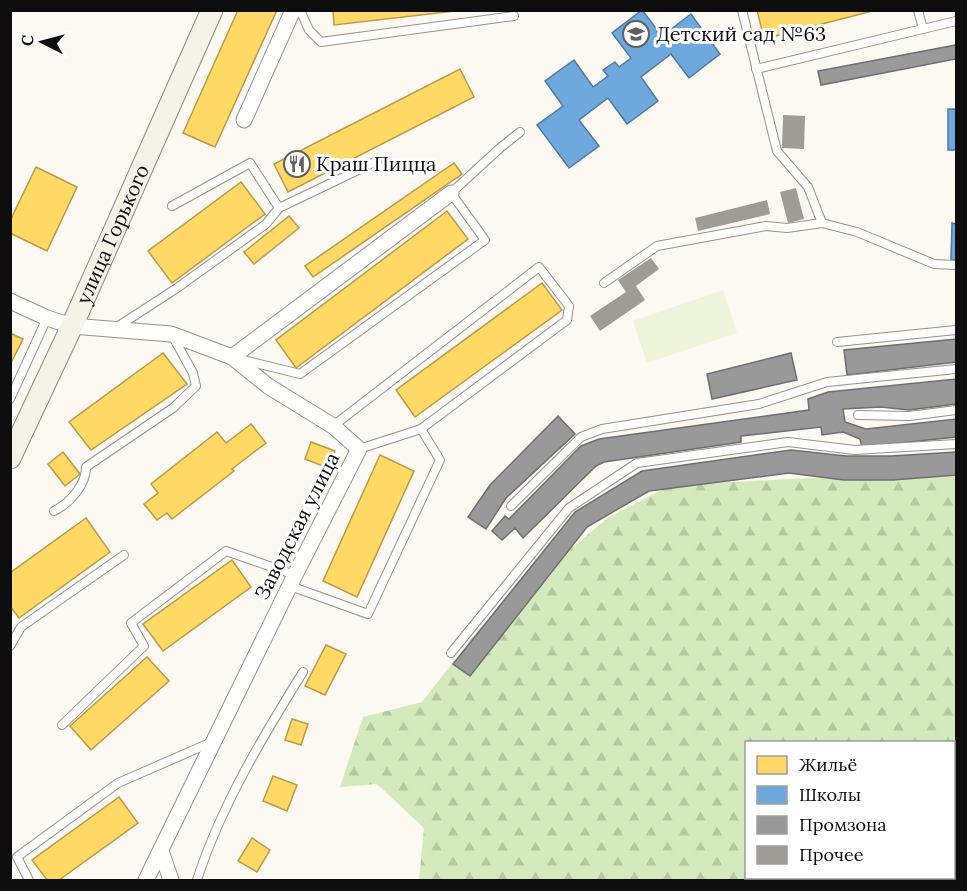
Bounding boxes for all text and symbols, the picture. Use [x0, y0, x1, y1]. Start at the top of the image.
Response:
north arrow [12, 12, 72, 72]
school or university icon: Детский сад №63 [621, 19, 651, 49]
place label: Детский сад №63 [656, 21, 826, 46]
text: С [17, 34, 38, 47]
restaurant icon: Краш Пицца [282, 149, 312, 179]
place label: Краш Пицца [316, 151, 436, 176]
street label: улица Горького [70, 160, 154, 308]
street label: Заводская улица [249, 448, 344, 604]
legend [745, 741, 955, 879]
text: Жильё [799, 753, 857, 776]
text: Школы [799, 783, 861, 806]
text: Промзона [799, 813, 887, 836]
text: Прочее [799, 843, 864, 866]

